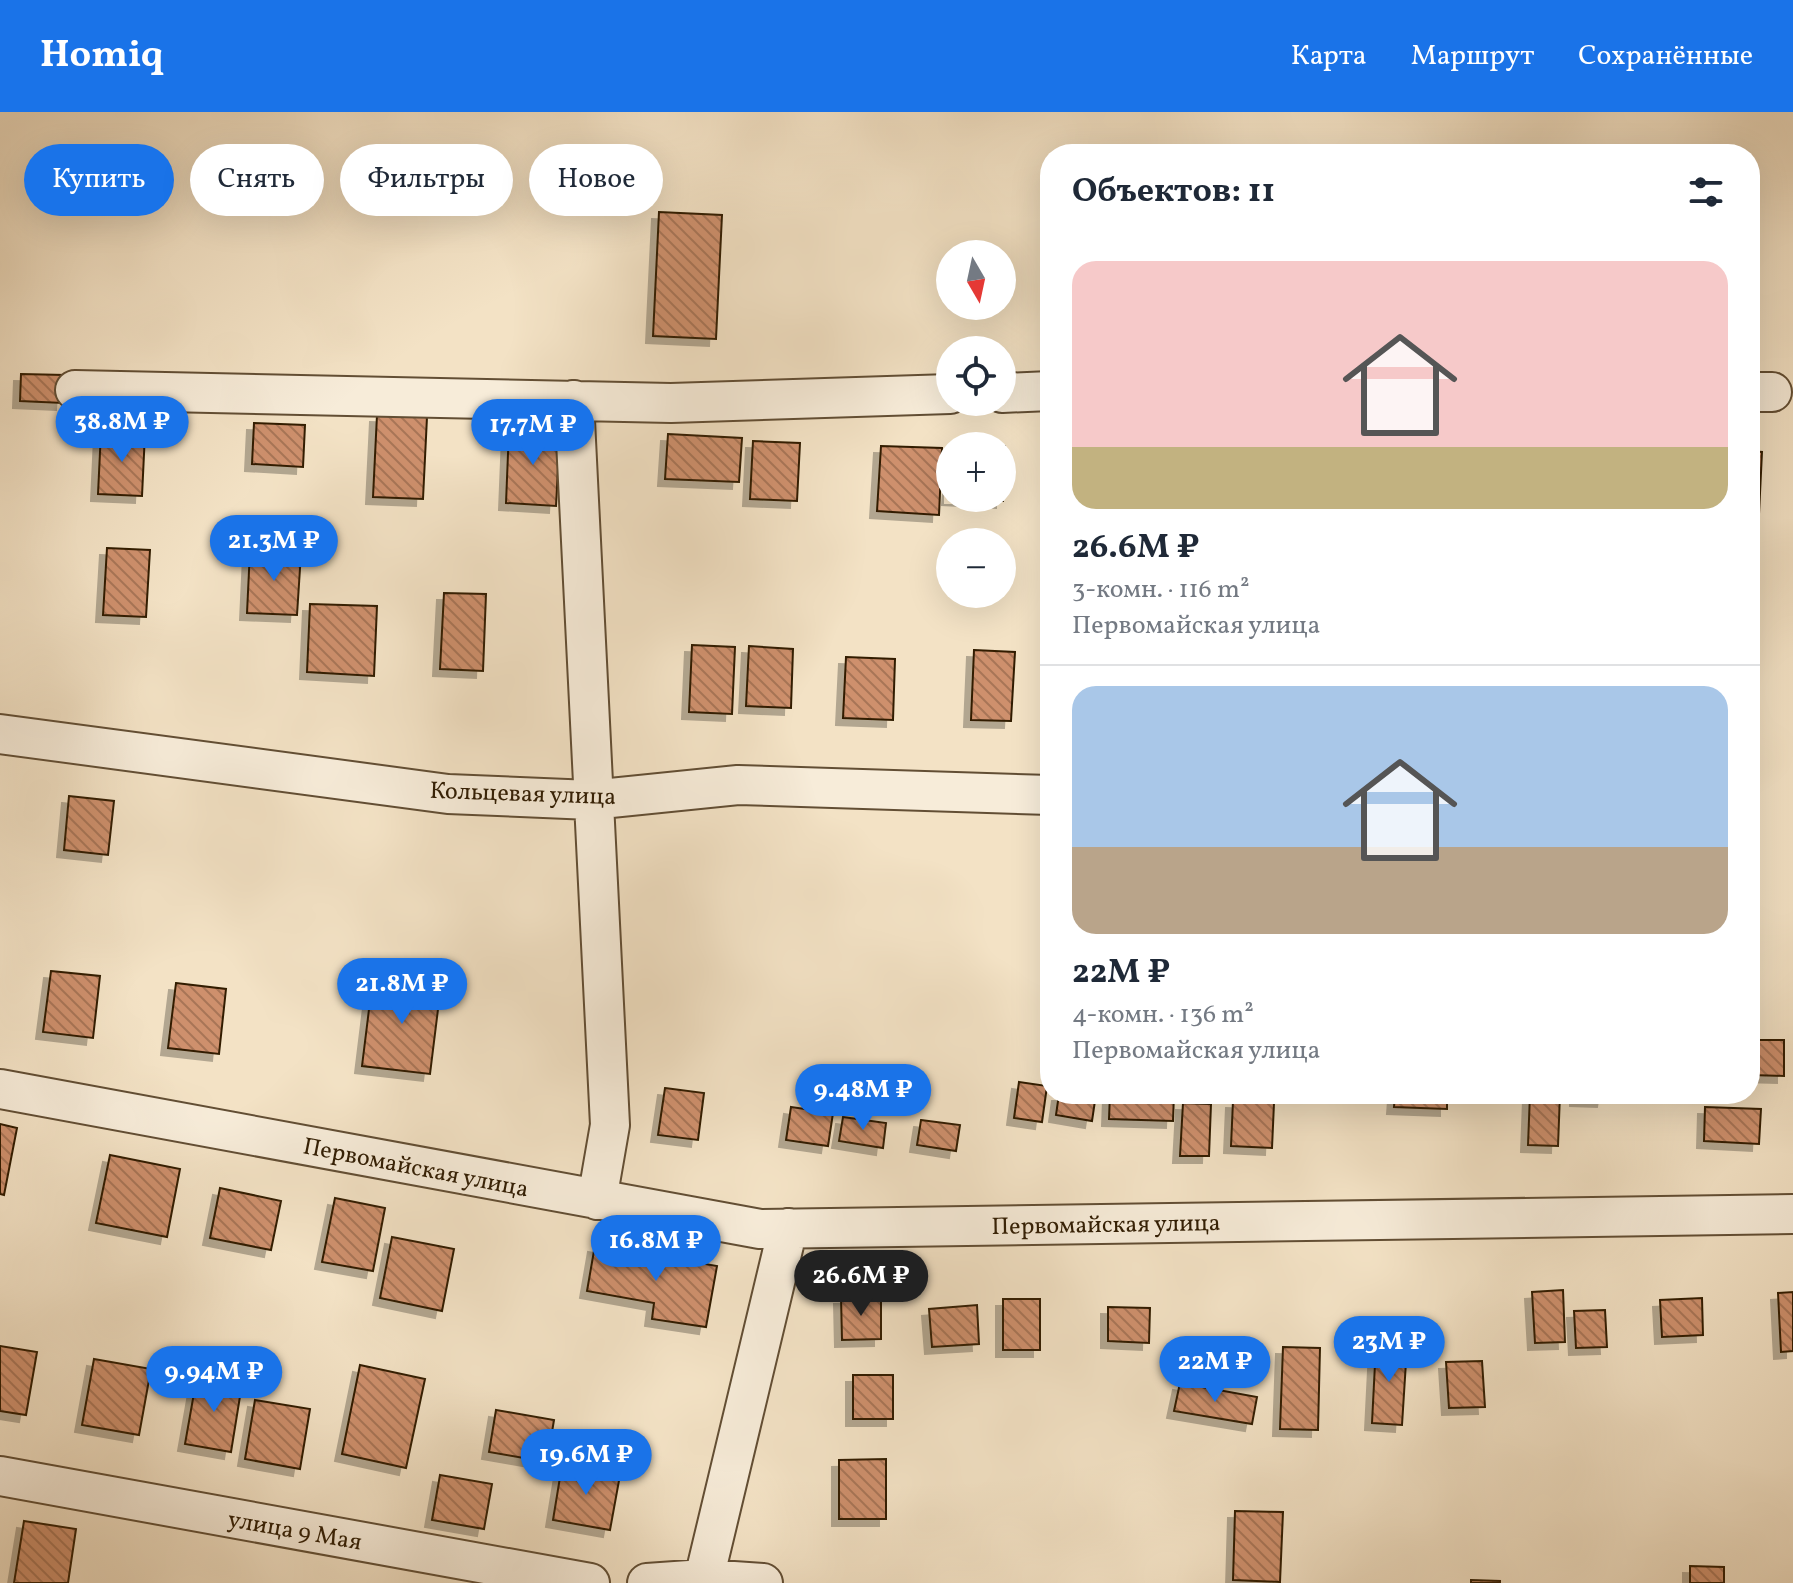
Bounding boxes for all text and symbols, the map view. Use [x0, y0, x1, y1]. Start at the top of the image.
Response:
text: Homiq [40, 30, 163, 83]
text: Карта [1291, 37, 1367, 76]
text: Маршрут [1411, 37, 1534, 76]
text: Сохранённые [1578, 37, 1753, 76]
chip: Купить [24, 144, 174, 216]
chip: Снять [190, 144, 324, 216]
chip: Фильтры [340, 144, 513, 216]
chip: Новое [529, 144, 663, 216]
text: Объектов: 11 [1072, 169, 1275, 216]
icon: filters [1684, 170, 1728, 214]
north arrow [936, 240, 1016, 320]
map controls [936, 240, 1016, 608]
icon: home [1328, 313, 1472, 457]
button: locate [936, 336, 1016, 416]
pin: 38.8M ₽ [48, 396, 196, 464]
pin: 17.7M ₽ [459, 399, 607, 467]
text: 38.8M ₽ [74, 404, 170, 440]
text: 17.7M ₽ [489, 407, 577, 443]
button: + [936, 432, 1016, 512]
pin: 21.3M ₽ [200, 515, 348, 583]
text: 21.3M ₽ [228, 523, 320, 559]
text: 26.6M ₽ [1072, 525, 1200, 572]
button: − [936, 528, 1016, 608]
text: 3-комн. · 116 m² [1072, 572, 1250, 608]
text: Первомайская улица [1072, 608, 1321, 644]
icon: home [1328, 738, 1472, 882]
street label: Кольцевая улица [429, 775, 617, 815]
text: 22M ₽ [1072, 950, 1170, 997]
pin: 21.8M ₽ [328, 958, 476, 1026]
text: 21.8M ₽ [355, 966, 449, 1002]
text: 4-комн. · 136 m² [1072, 997, 1254, 1033]
text: Первомайская улица [1072, 1033, 1321, 1069]
pin: 9.48M ₽ [789, 1064, 937, 1132]
text: 9.48M ₽ [813, 1072, 913, 1108]
street label: Первомайская улица [300, 1130, 531, 1208]
street label: Первомайская улица [991, 1207, 1221, 1245]
pin: 16.8M ₽ [582, 1215, 730, 1283]
text: 16.8M ₽ [609, 1223, 703, 1259]
pin: 26.6M ₽ [787, 1250, 935, 1318]
text: 26.6M ₽ [812, 1258, 910, 1294]
pin: 23M ₽ [1333, 1316, 1445, 1384]
text: 23M ₽ [1352, 1324, 1426, 1360]
pin: 22M ₽ [1159, 1336, 1271, 1404]
text: 22M ₽ [1177, 1344, 1253, 1380]
pin: 9.94M ₽ [140, 1346, 288, 1414]
text: 9.94M ₽ [164, 1354, 264, 1390]
pin: 19.6M ₽ [512, 1429, 660, 1497]
text: 19.6M ₽ [539, 1437, 633, 1473]
street label: улица 9 Мая [225, 1503, 364, 1560]

